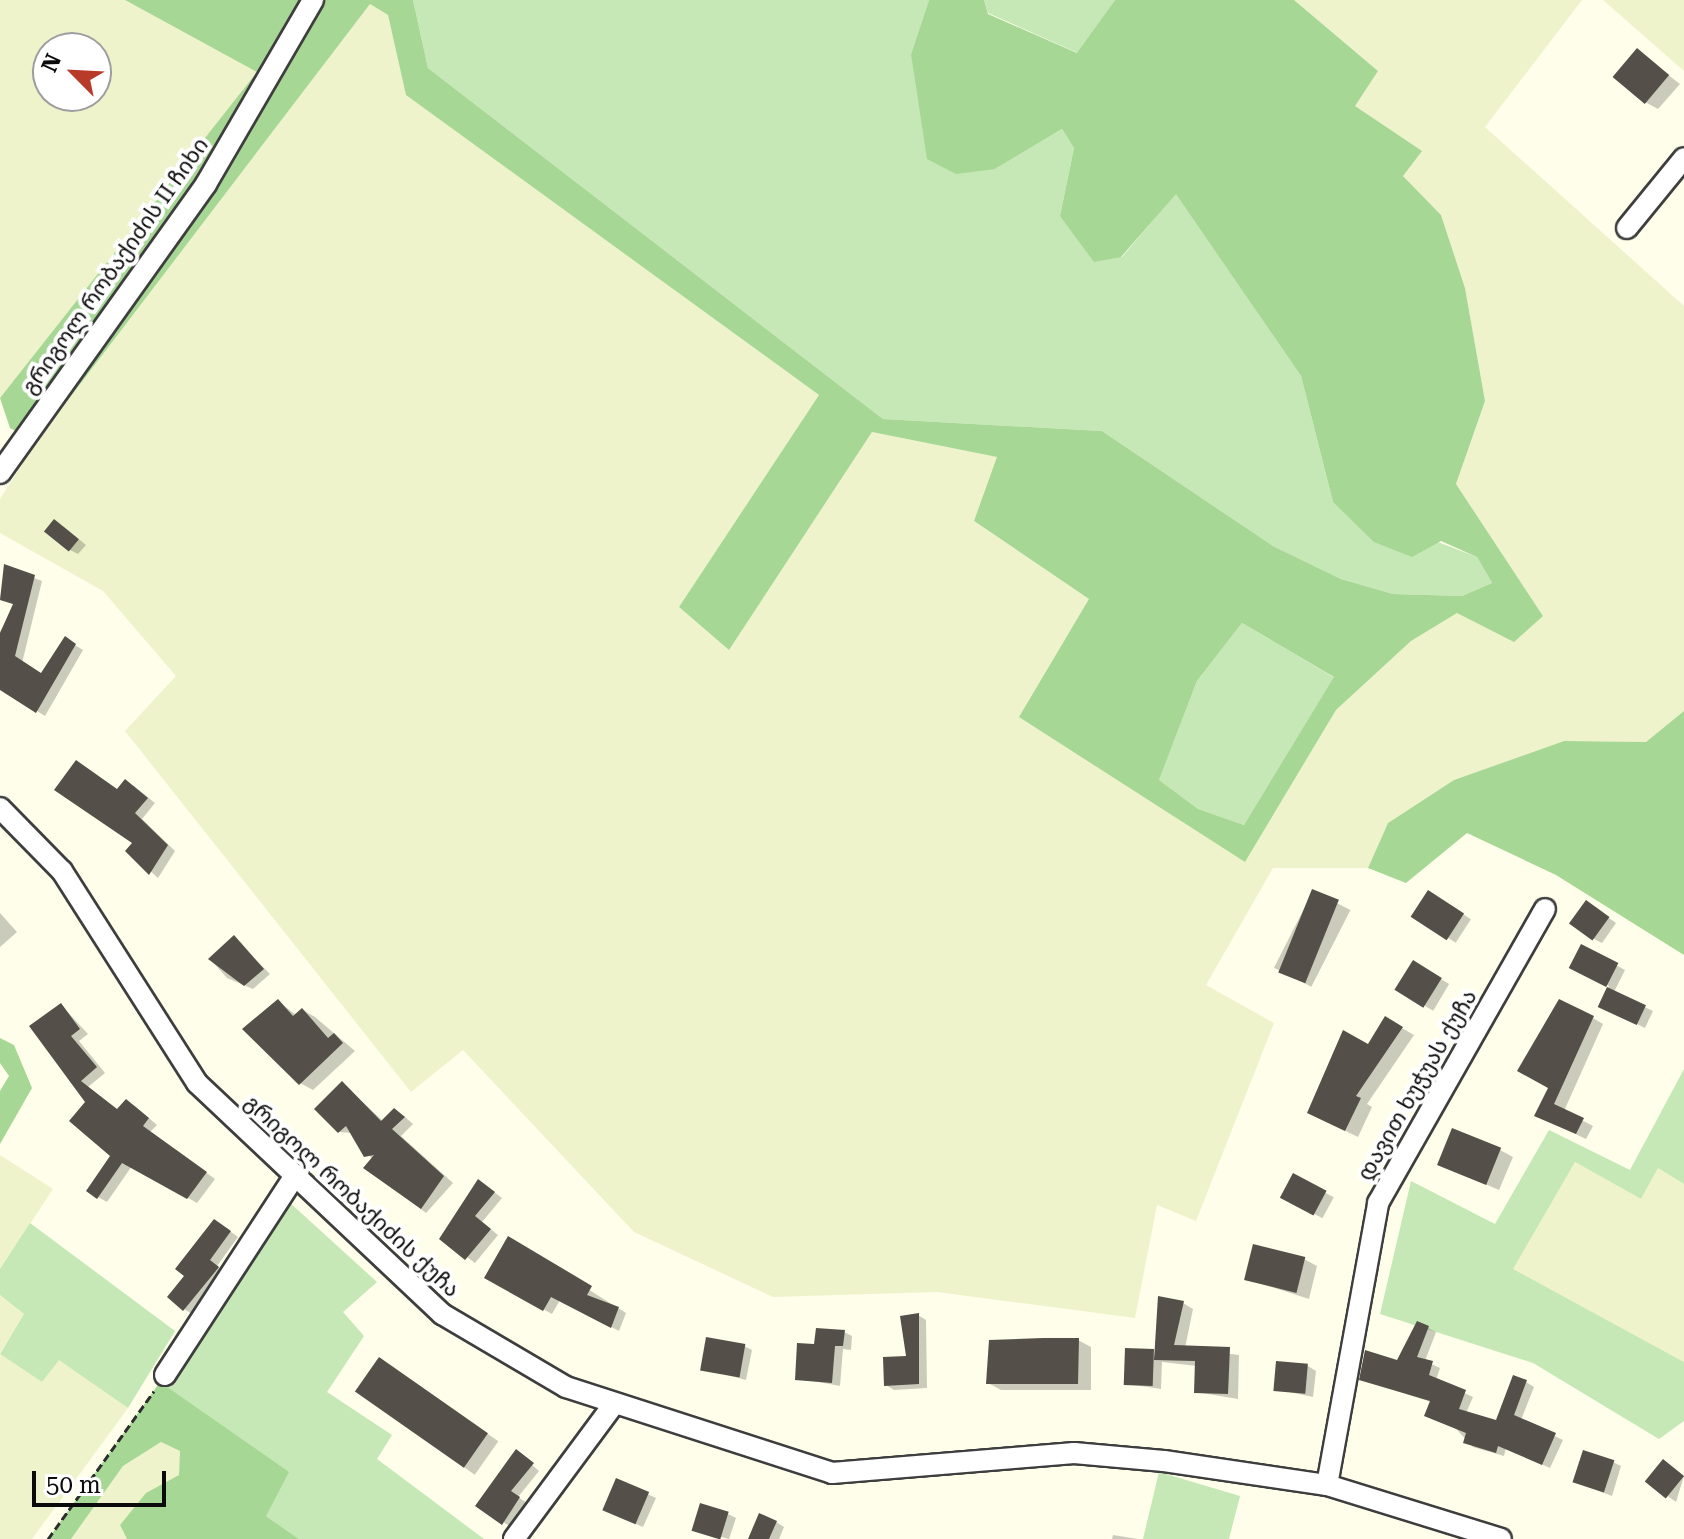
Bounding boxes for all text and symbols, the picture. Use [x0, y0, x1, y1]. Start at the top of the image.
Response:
north arrow [32, 32, 112, 112]
text: N [37, 50, 66, 76]
street label: გრიგოლ რობაქიძის II ჩიხი [16, 133, 214, 399]
street label: დავით ხუჭუას ქუჩა [1352, 985, 1482, 1185]
street label: გრიგოლ რობაქიძის ქუჩა [239, 1089, 465, 1303]
scale bar [36, 1455, 170, 1505]
text: 50 m [46, 1471, 101, 1499]

